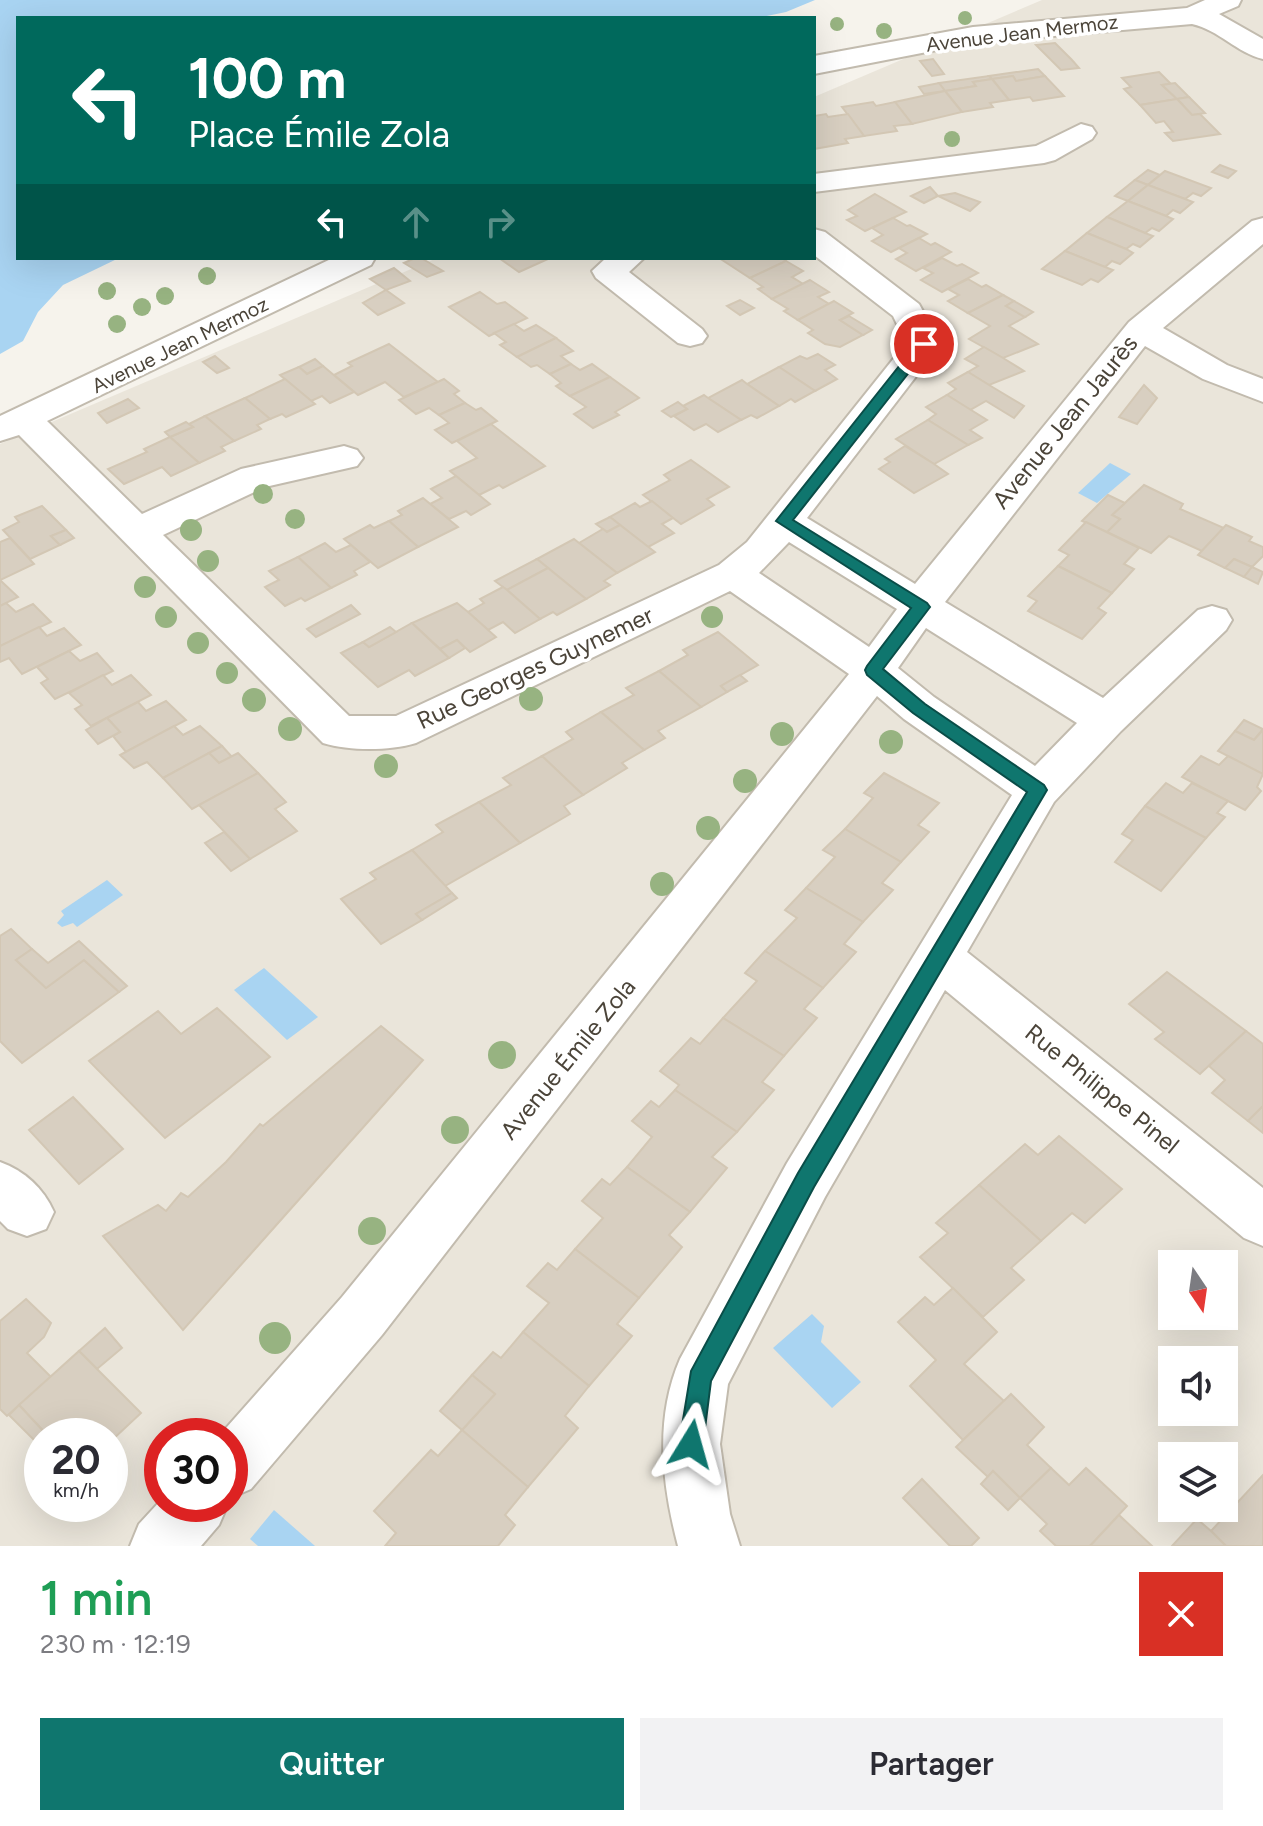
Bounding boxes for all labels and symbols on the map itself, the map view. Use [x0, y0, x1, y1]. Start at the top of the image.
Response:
street label: Avenue Jean Mermoz [925, 9, 1119, 57]
street label: Avenue Jean Mermoz [88, 292, 272, 398]
pin [890, 310, 958, 378]
street label: Avenue Jean Jaurès [986, 329, 1143, 514]
street label: Rue Georges Guynemer [412, 600, 658, 735]
street label: Avenue Émile Zola [494, 972, 641, 1145]
street label: Rue Philippe Pinel [1019, 1018, 1185, 1160]
north arrow [1158, 1250, 1238, 1330]
position arrow [649, 1402, 733, 1486]
speed limit sign: 30 [144, 1418, 248, 1522]

